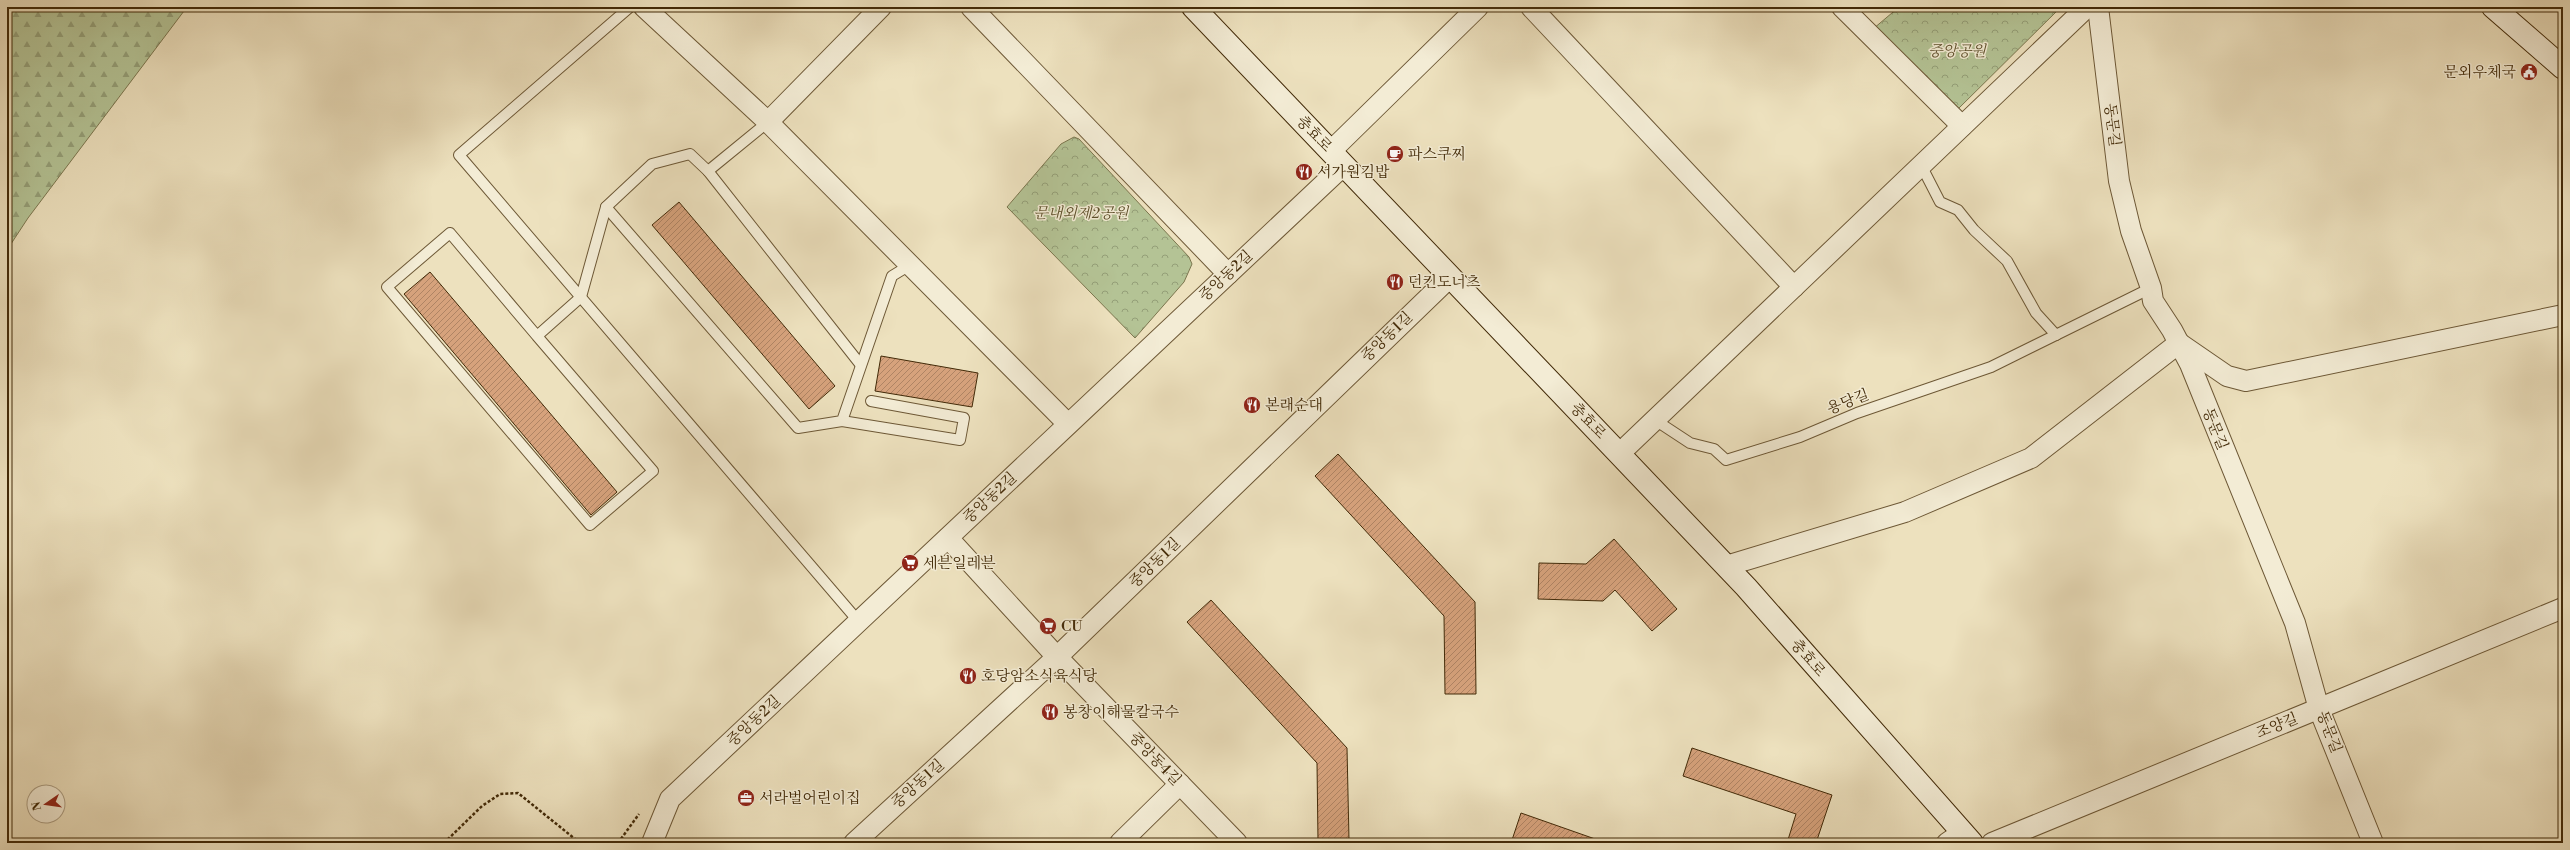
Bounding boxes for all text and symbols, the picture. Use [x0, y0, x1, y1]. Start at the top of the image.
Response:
park label: 중앙공원 [1928, 42, 1987, 61]
public building icon: 문외우체국 [2519, 62, 2539, 82]
place label: 문외우체국 [2444, 63, 2517, 82]
street label: 동문길 [2100, 102, 2124, 148]
street label: 충효로 [1292, 112, 1336, 157]
cafe icon: 파스쿠찌 [1385, 144, 1405, 164]
place label: 파스쿠찌 [1408, 145, 1466, 164]
restaurant icon: 서가원김밥 [1294, 162, 1314, 182]
place label: 서가원김밥 [1317, 163, 1390, 182]
park label: 문내외제2공원 [1033, 204, 1130, 223]
street label: 중앙동2길 [1195, 246, 1257, 306]
restaurant icon: 던킨도너츠 [1385, 272, 1405, 292]
place label: 던킨도너츠 [1408, 273, 1481, 292]
street label: 중앙동1길 [1357, 308, 1417, 366]
street label: 용당길 [1824, 385, 1872, 419]
restaurant icon: 본래순대 [1242, 395, 1262, 415]
place label: 본래순대 [1265, 396, 1323, 415]
street label: 충효로 [1566, 399, 1610, 444]
street label: 동문길 [2198, 405, 2232, 453]
street label: 중앙동2길 [959, 468, 1021, 528]
street label: 중앙동1길 [1125, 534, 1185, 592]
supermarket icon: 세븐일레븐 [900, 553, 920, 573]
place label: 세븐일레븐 [923, 554, 996, 573]
supermarket icon: CU [1038, 616, 1058, 636]
place label: CU [1061, 617, 1082, 636]
street label: 충효로 [1787, 635, 1830, 681]
restaurant icon: 호당암소식육식당 [958, 666, 978, 686]
place label: 호당암소식육식당 [981, 667, 1097, 686]
street label: 중앙동2길 [723, 691, 785, 751]
restaurant icon: 봉창이해물칼국수 [1040, 702, 1060, 722]
place label: 봉창이해물칼국수 [1063, 703, 1179, 722]
street label: 동문길 [2312, 708, 2346, 756]
street label: 조양길 [2253, 709, 2301, 743]
street label: 중앙동4길 [1125, 728, 1185, 790]
street label: 중앙동1길 [888, 755, 948, 813]
north arrow [26, 784, 66, 824]
office icon: 서라벌어린이집 [736, 788, 756, 808]
place label: 서라벌어린이집 [759, 789, 860, 808]
text: N [29, 800, 45, 812]

